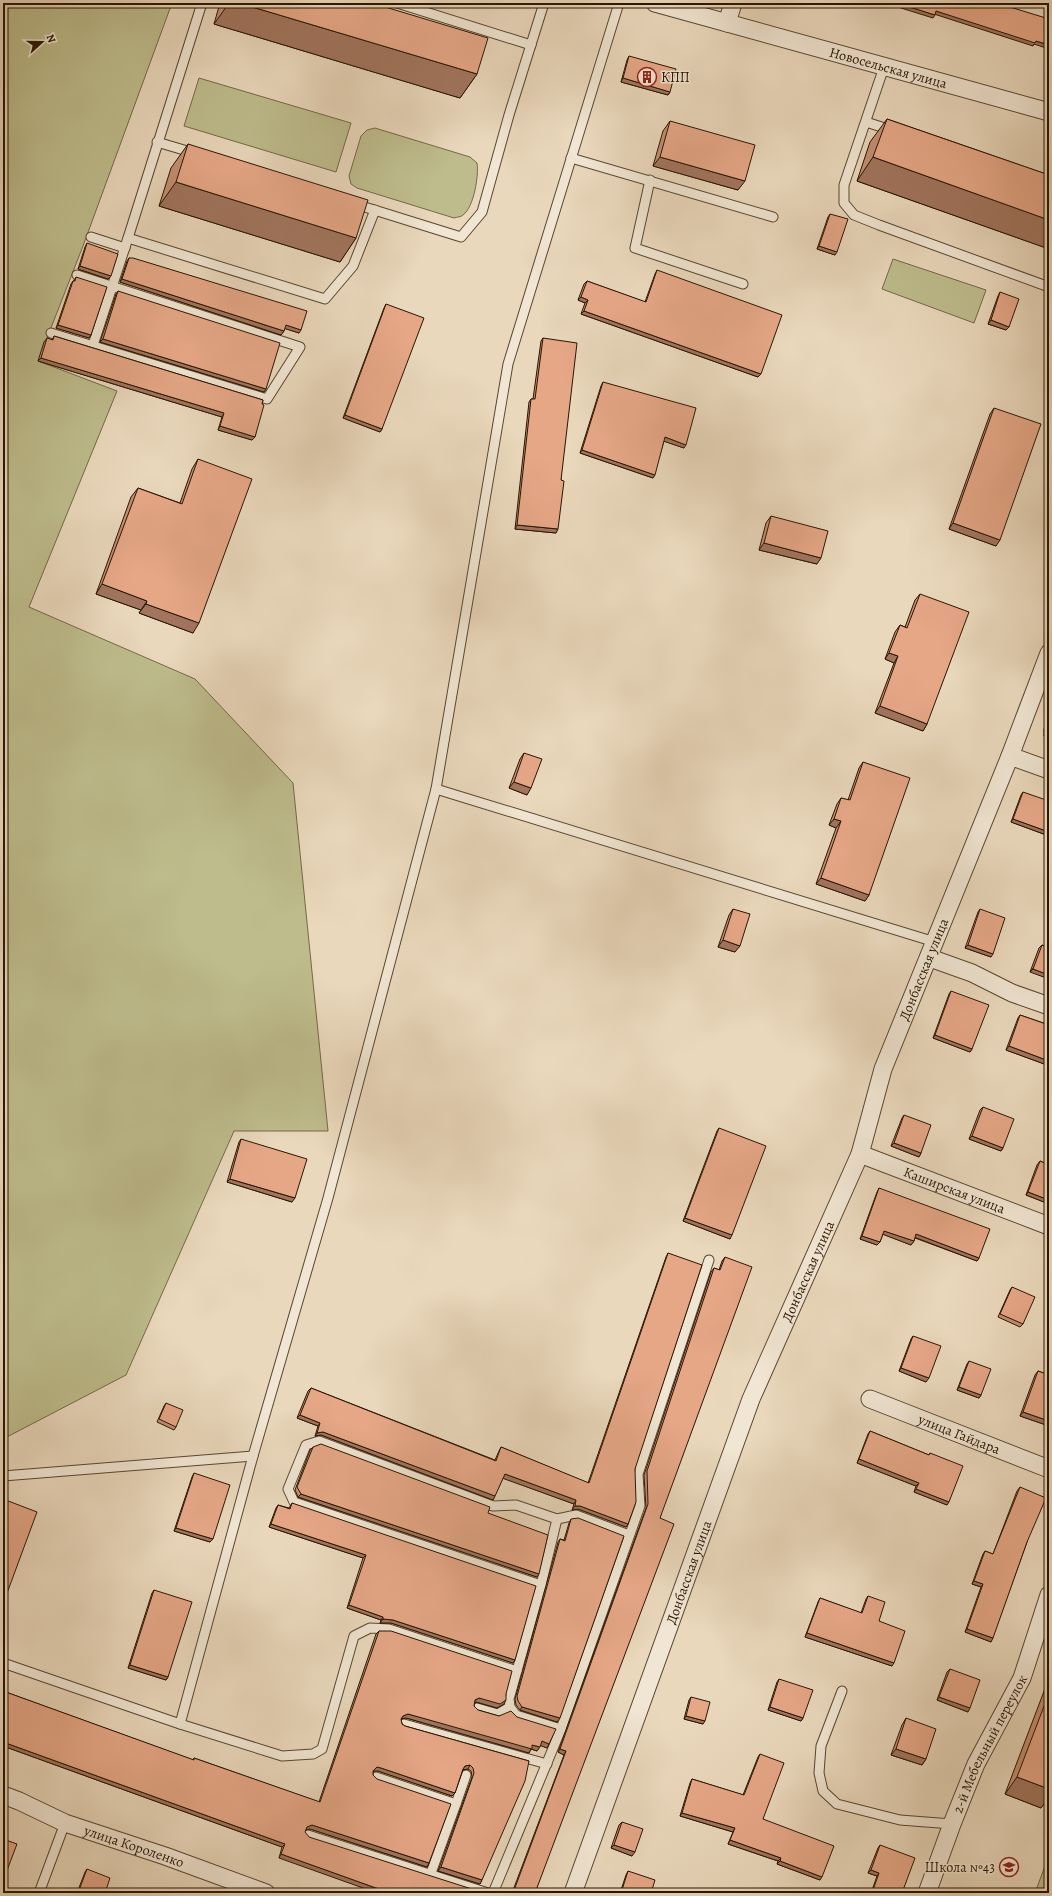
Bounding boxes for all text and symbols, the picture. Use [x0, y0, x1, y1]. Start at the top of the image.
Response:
north arrow [22, 22, 62, 62]
text: N [42, 32, 59, 45]
street label: Новосельская улица [827, 42, 950, 93]
building icon: КПП [636, 66, 658, 88]
place label: КПП [661, 68, 690, 87]
street label: Донбасская улица [894, 915, 953, 1023]
street label: Каширская улица [901, 1162, 1008, 1218]
street label: Донбасская улица [777, 1217, 839, 1325]
street label: улица Гайдара [915, 1409, 1004, 1459]
street label: Донбасская улица [661, 1517, 716, 1627]
street label: 2-й Мебельный переулок [948, 1671, 1032, 1816]
street label: улица Короленко [81, 1820, 187, 1872]
school or university icon: Школа №43 [998, 1856, 1020, 1878]
place label: Школа №43 [924, 1858, 995, 1877]

